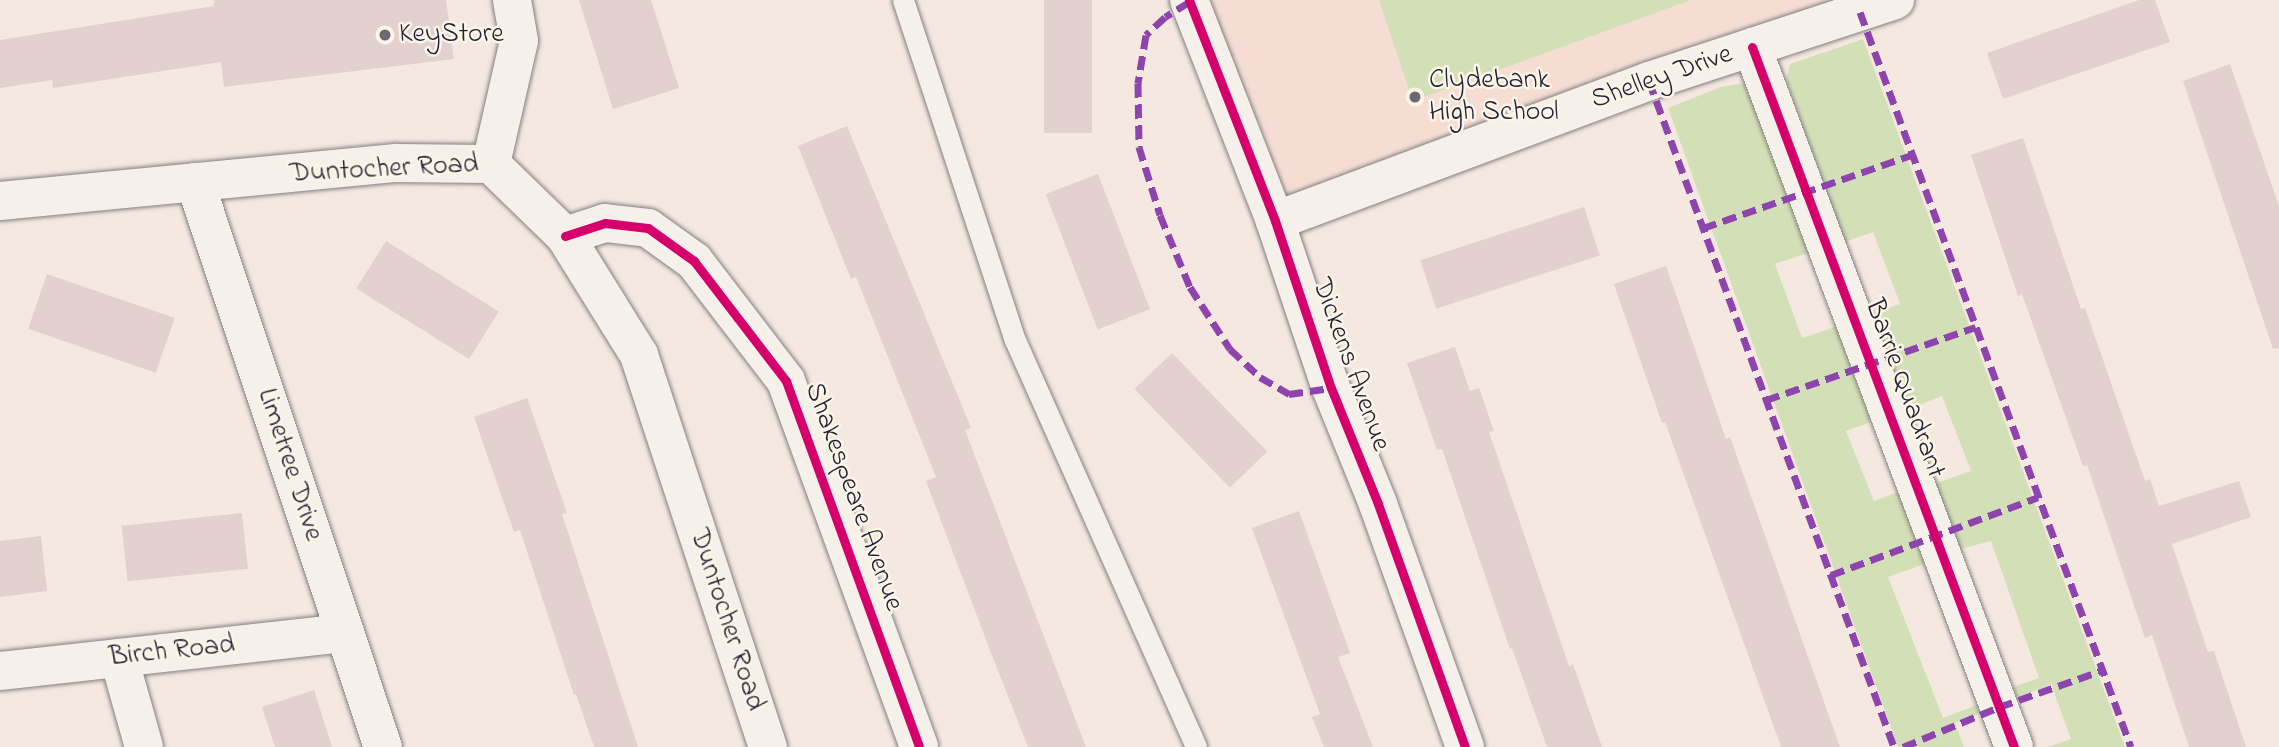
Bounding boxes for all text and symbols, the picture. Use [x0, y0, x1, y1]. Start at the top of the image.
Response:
place label: KeyStore [399, 18, 504, 52]
marker: KeyStore [377, 27, 393, 43]
street label: Shelley Drive [1587, 38, 1737, 118]
place label: Clydebank High School [1429, 64, 1559, 130]
marker: Clydebank High School [1407, 89, 1423, 105]
street label: Duntocher Road [289, 148, 479, 192]
street label: Dickens Avenue [1303, 274, 1397, 456]
street label: Barrie Quadrant [1856, 295, 1952, 483]
street label: Shakespeare Avenue [796, 378, 910, 616]
street label: Limetree Drive [249, 385, 329, 545]
street label: Duntocher Road [681, 525, 771, 715]
street label: Birch Road [107, 629, 237, 675]

